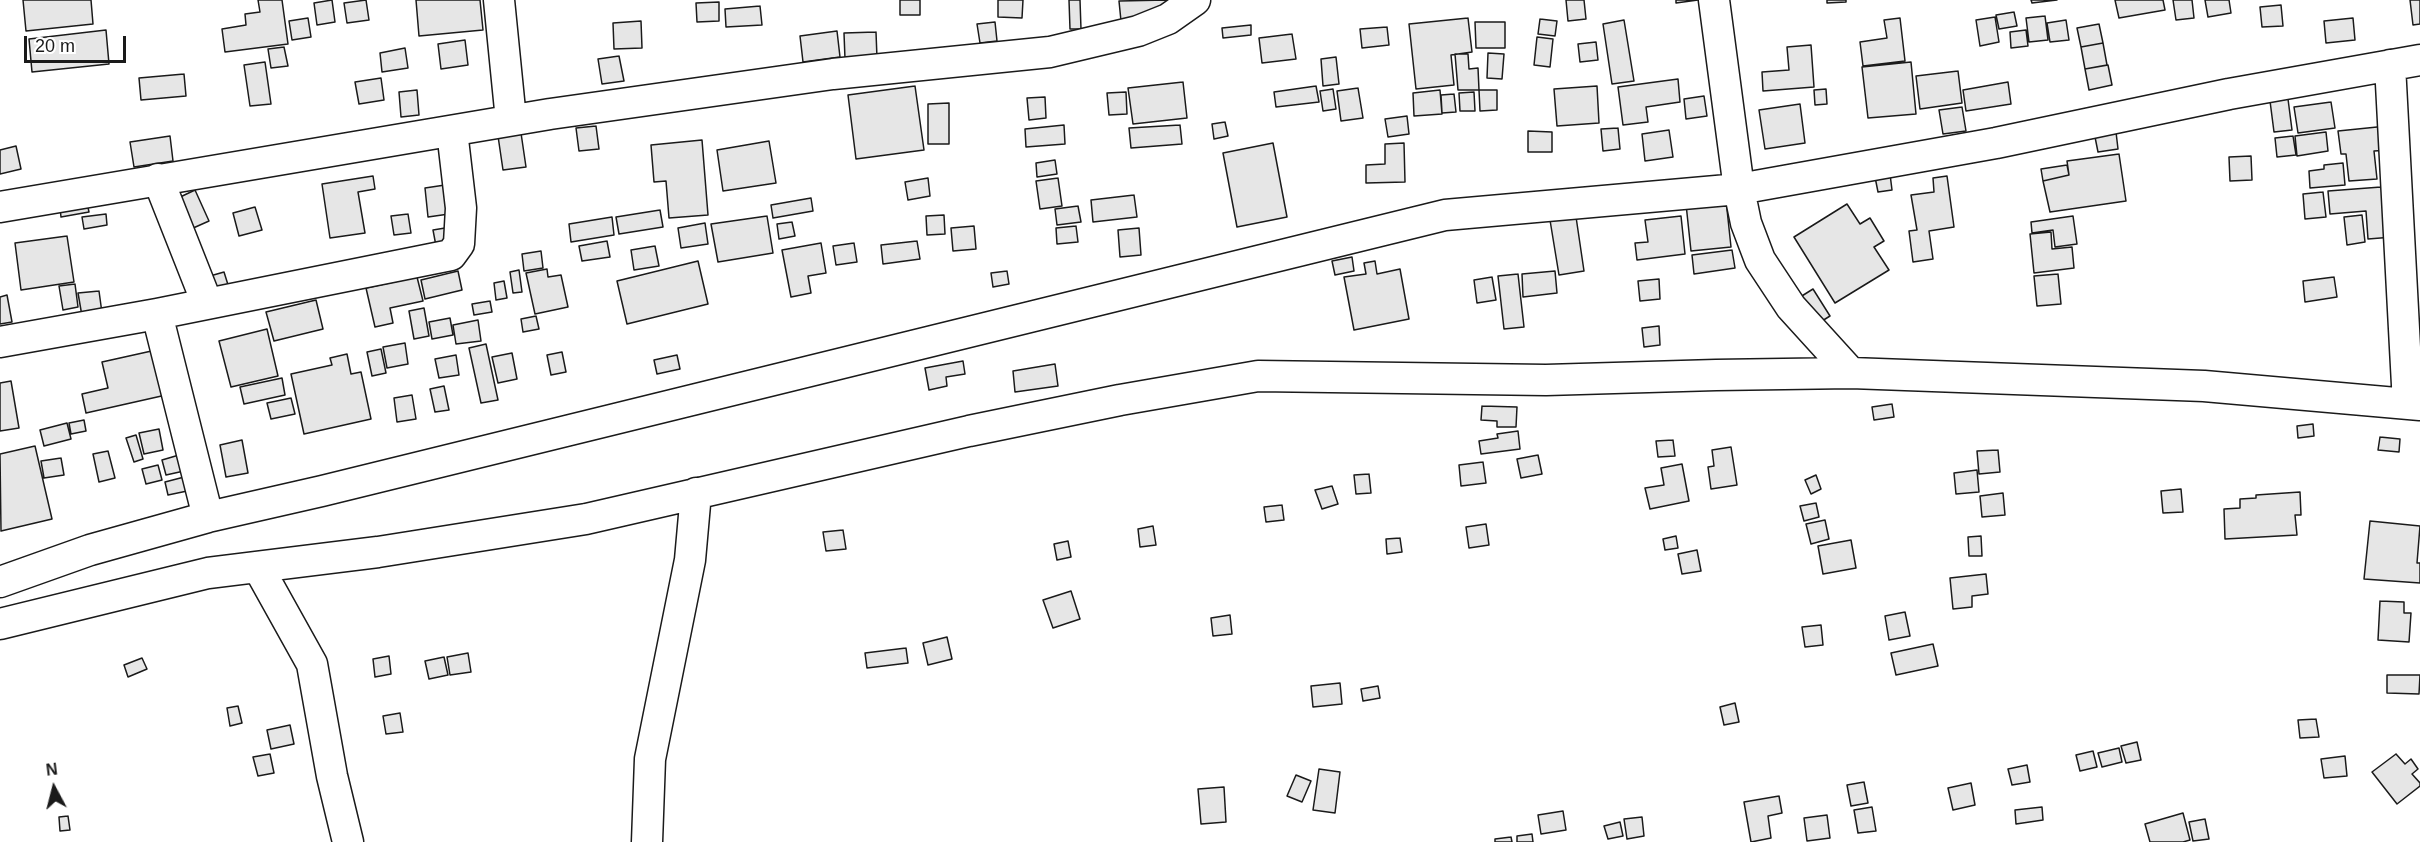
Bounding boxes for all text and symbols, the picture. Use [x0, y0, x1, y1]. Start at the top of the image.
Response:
scale bar [27, 24, 129, 62]
text: 20 m [35, 36, 75, 56]
north arrow [24, 758, 84, 818]
text: N [45, 760, 59, 779]

